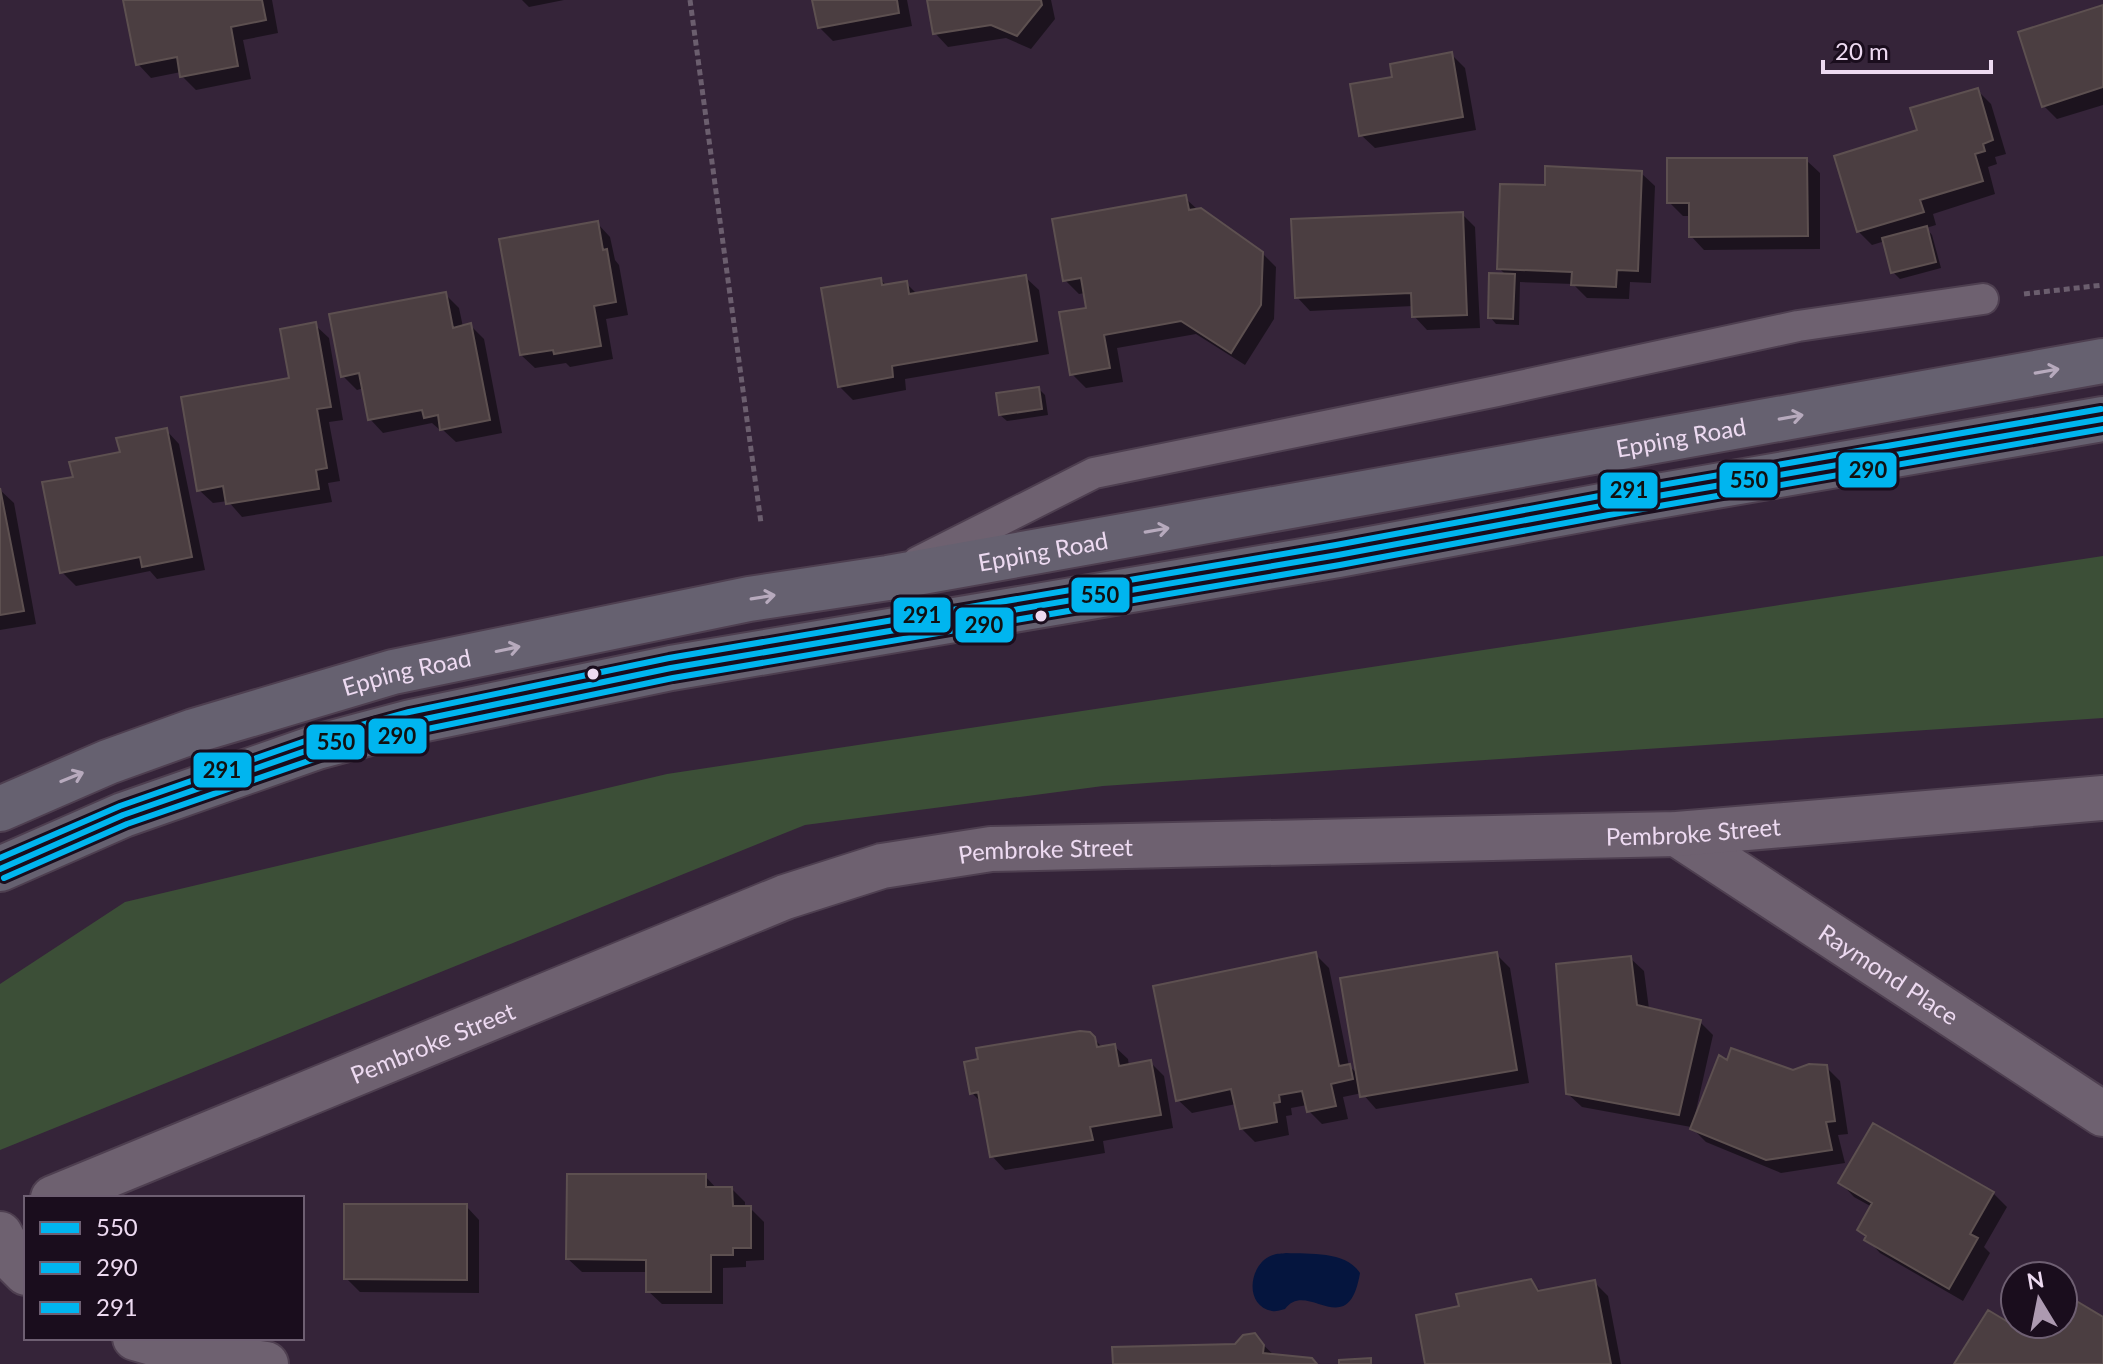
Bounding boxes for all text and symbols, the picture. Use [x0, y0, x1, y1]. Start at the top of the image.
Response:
scale bar [1823, 24, 1991, 74]
text: 20 m [1835, 36, 1889, 65]
one-way arrow [2034, 362, 2059, 377]
one-way arrow [1778, 408, 1803, 423]
street label: Epping Road [1613, 411, 1748, 462]
line badge: 290 [1837, 451, 1898, 489]
text: 290 [1849, 456, 1887, 483]
line badge: 550 [1718, 461, 1779, 499]
text: 550 [1730, 466, 1768, 493]
line badge: 291 [1599, 471, 1659, 510]
text: 291 [1610, 476, 1648, 503]
one-way arrow [1144, 521, 1169, 536]
street label: Epping Road [976, 525, 1110, 576]
line badge: 550 [1070, 576, 1131, 614]
text: 550 [1081, 581, 1119, 608]
one-way arrow [750, 589, 775, 604]
line badge: 291 [892, 596, 952, 634]
text: 291 [903, 601, 941, 628]
line badge: 290 [954, 606, 1015, 644]
unlabelled marker [1033, 608, 1049, 624]
text: 290 [965, 611, 1003, 638]
one-way arrow [495, 641, 520, 656]
street label: Epping Road [339, 642, 473, 701]
unlabelled marker [585, 666, 601, 682]
line badge: 290 [367, 717, 428, 755]
text: 290 [378, 722, 416, 749]
line badge: 550 [305, 723, 366, 761]
text: 550 [317, 728, 355, 755]
line badge: 291 [192, 751, 253, 789]
text: 291 [203, 756, 241, 783]
one-way arrow [59, 769, 83, 784]
street label: Pembroke Street [1605, 811, 1782, 850]
street label: Pembroke Street [956, 831, 1134, 868]
street label: Raymond Place [1814, 917, 1965, 1030]
street label: Pembroke Street [346, 995, 519, 1089]
legend [24, 1196, 304, 1340]
text: 550 [96, 1212, 138, 1241]
text: 290 [96, 1252, 138, 1281]
north arrow [1999, 1260, 2079, 1340]
text: N [2025, 1265, 2046, 1295]
text: 291 [96, 1292, 138, 1321]

